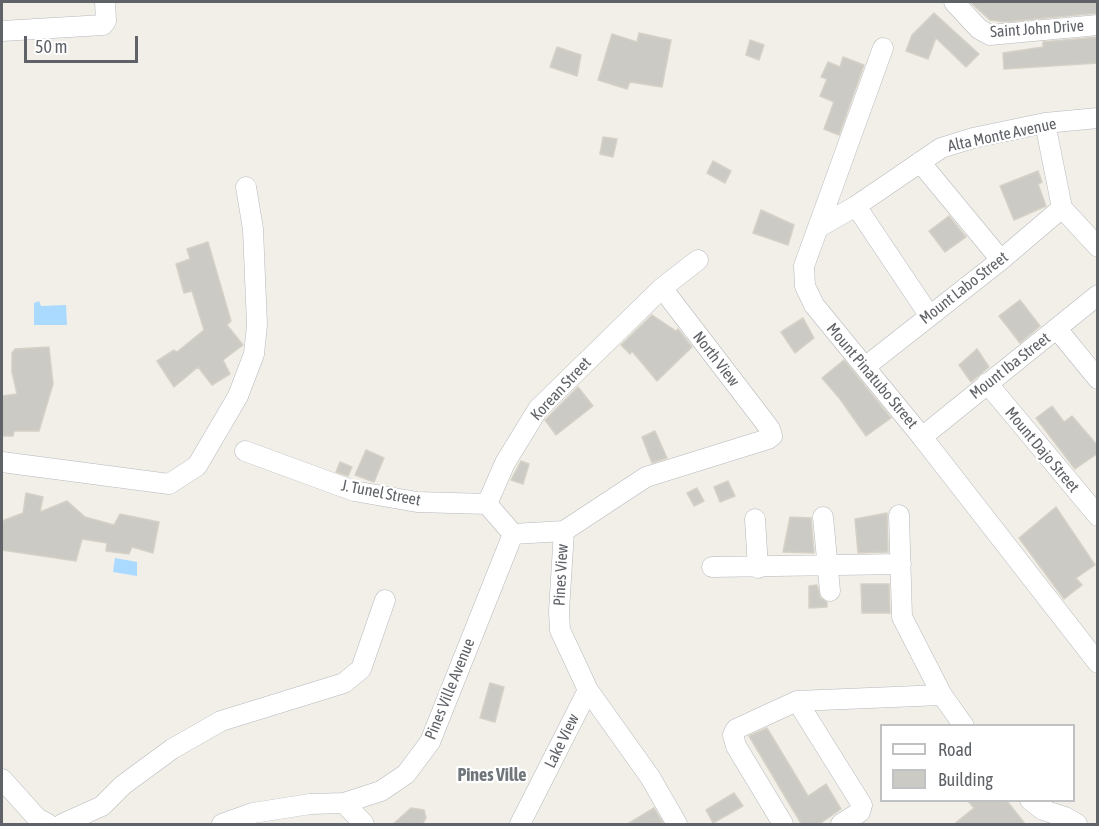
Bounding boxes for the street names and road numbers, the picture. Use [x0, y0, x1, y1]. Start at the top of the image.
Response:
street label: Saint John Drive [990, 16, 1084, 42]
street label: Alta Monte Avenue [946, 114, 1058, 156]
street label: Mount Labo Street [916, 248, 1012, 328]
street label: Mount Pinatubo Street [822, 319, 922, 433]
street label: North View [689, 328, 743, 390]
street label: Mount Iba Street [966, 329, 1054, 403]
street label: Korean Street [527, 353, 595, 425]
street label: Mount Dajo Street [1001, 403, 1083, 497]
street label: J. Tunel Street [340, 476, 422, 510]
street label: Pines View [550, 543, 572, 607]
street label: Pines Ville Avenue [421, 635, 479, 743]
street label: Lake View [541, 711, 583, 771]

